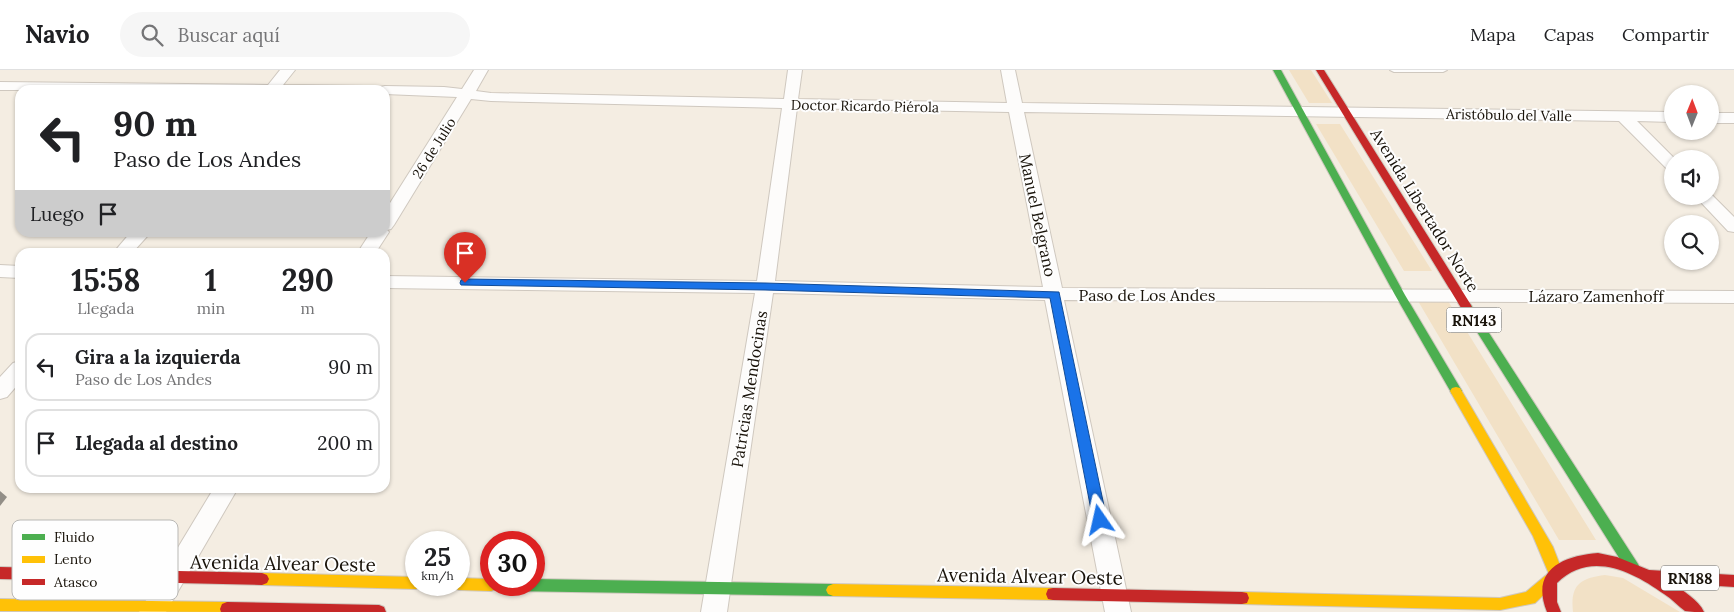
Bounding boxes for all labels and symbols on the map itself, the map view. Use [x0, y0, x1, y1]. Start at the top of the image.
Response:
north arrow [1664, 85, 1719, 140]
street label: Doctor Ricardo Piérola [791, 96, 939, 116]
street label: Aristóbulo del Valle [1445, 105, 1572, 125]
street label: 26 de Julio [408, 114, 460, 182]
street label: Avenida Libertador Norte [1366, 124, 1484, 296]
street label: Manuel Belgrano [1015, 152, 1061, 278]
pin [444, 232, 486, 283]
street label: Paso de Los Andes [1079, 285, 1215, 305]
street label: Lázaro Zamenhoff [1528, 286, 1665, 306]
road number: RN143 [1446, 308, 1502, 332]
street label: Patricias Mendocinas [727, 309, 771, 469]
position arrow [1073, 493, 1125, 545]
legend [12, 520, 178, 600]
text: Fluido [54, 528, 94, 546]
speed limit sign: 30 [480, 531, 545, 596]
street label: Avenida Alvear Oeste [189, 549, 376, 577]
text: Lento [54, 550, 92, 568]
street label: Avenida Alvear Oeste [936, 562, 1123, 590]
road number: RN188 [1661, 566, 1719, 590]
text: Atasco [53, 573, 97, 591]

